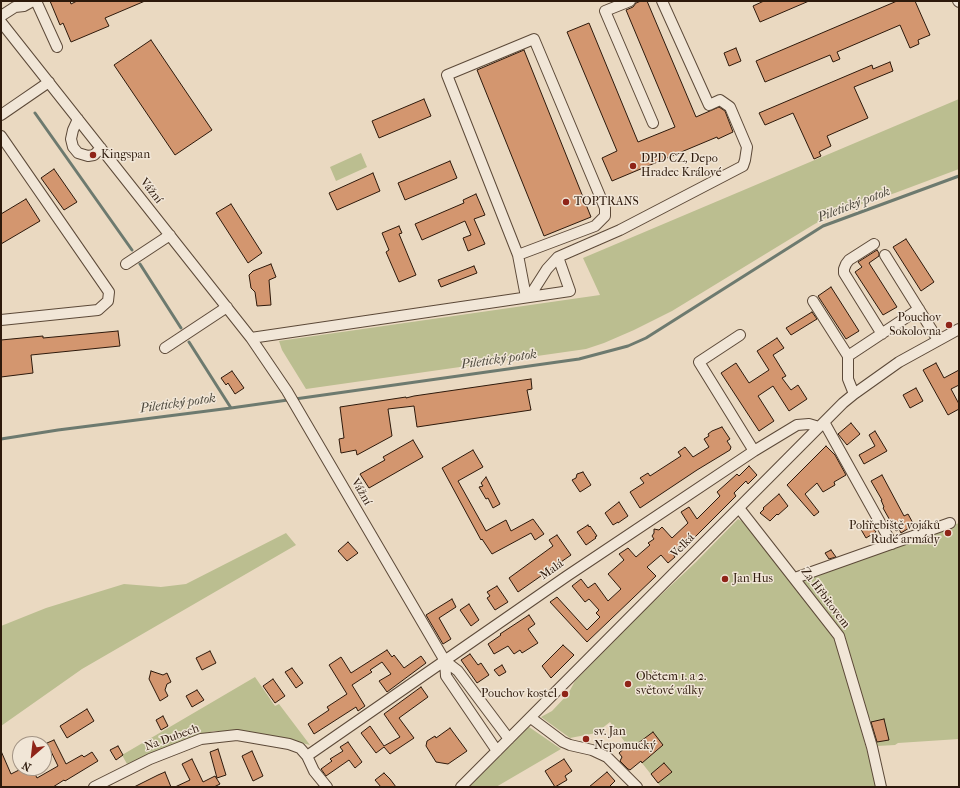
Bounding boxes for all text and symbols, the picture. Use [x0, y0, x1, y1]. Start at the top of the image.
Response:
place label: Kingspan [101, 148, 150, 162]
marker: Kingspan [88, 150, 98, 160]
place label: DPD CZ, Depo Hradec Králové [641, 152, 722, 180]
marker: DPD CZ, Depo Hradec Králové [628, 161, 638, 171]
street label: Vážní [137, 175, 165, 207]
water label: Piletický potok [815, 184, 893, 226]
place label: TOPTRANS [574, 195, 639, 209]
marker: TOPTRANS [561, 197, 571, 207]
place label: Pouchov Sokolovna [889, 311, 941, 339]
marker: Pouchov Sokolovna [944, 320, 954, 330]
water label: Piletický potok [460, 347, 538, 373]
water label: Piletický potok [139, 391, 217, 417]
street label: Vážní [348, 476, 374, 508]
place label: Pohřebiště vojáků Rudé armády [849, 519, 940, 547]
marker: Pohřebiště vojáků Rudé armády [943, 528, 953, 538]
street label: Velká [668, 531, 698, 561]
street label: Malá [537, 557, 567, 583]
street label: Za Hřbitovem [797, 565, 853, 631]
place label: Jan Hus [733, 572, 773, 586]
marker: Jan Hus [720, 574, 730, 584]
place label: Obětem 1. a 2. světové války [636, 670, 706, 698]
marker: Obětem 1. a 2. světové války [623, 679, 633, 689]
place label: Pouchov kostel [481, 687, 557, 701]
marker: Pouchov kostel [560, 689, 570, 699]
street label: Na Dubech [143, 721, 201, 755]
place label: sv. Jan Nepomucký [594, 725, 656, 753]
marker: sv. Jan Nepomucký [581, 734, 591, 744]
north arrow [12, 736, 52, 776]
text: N [20, 758, 33, 774]

